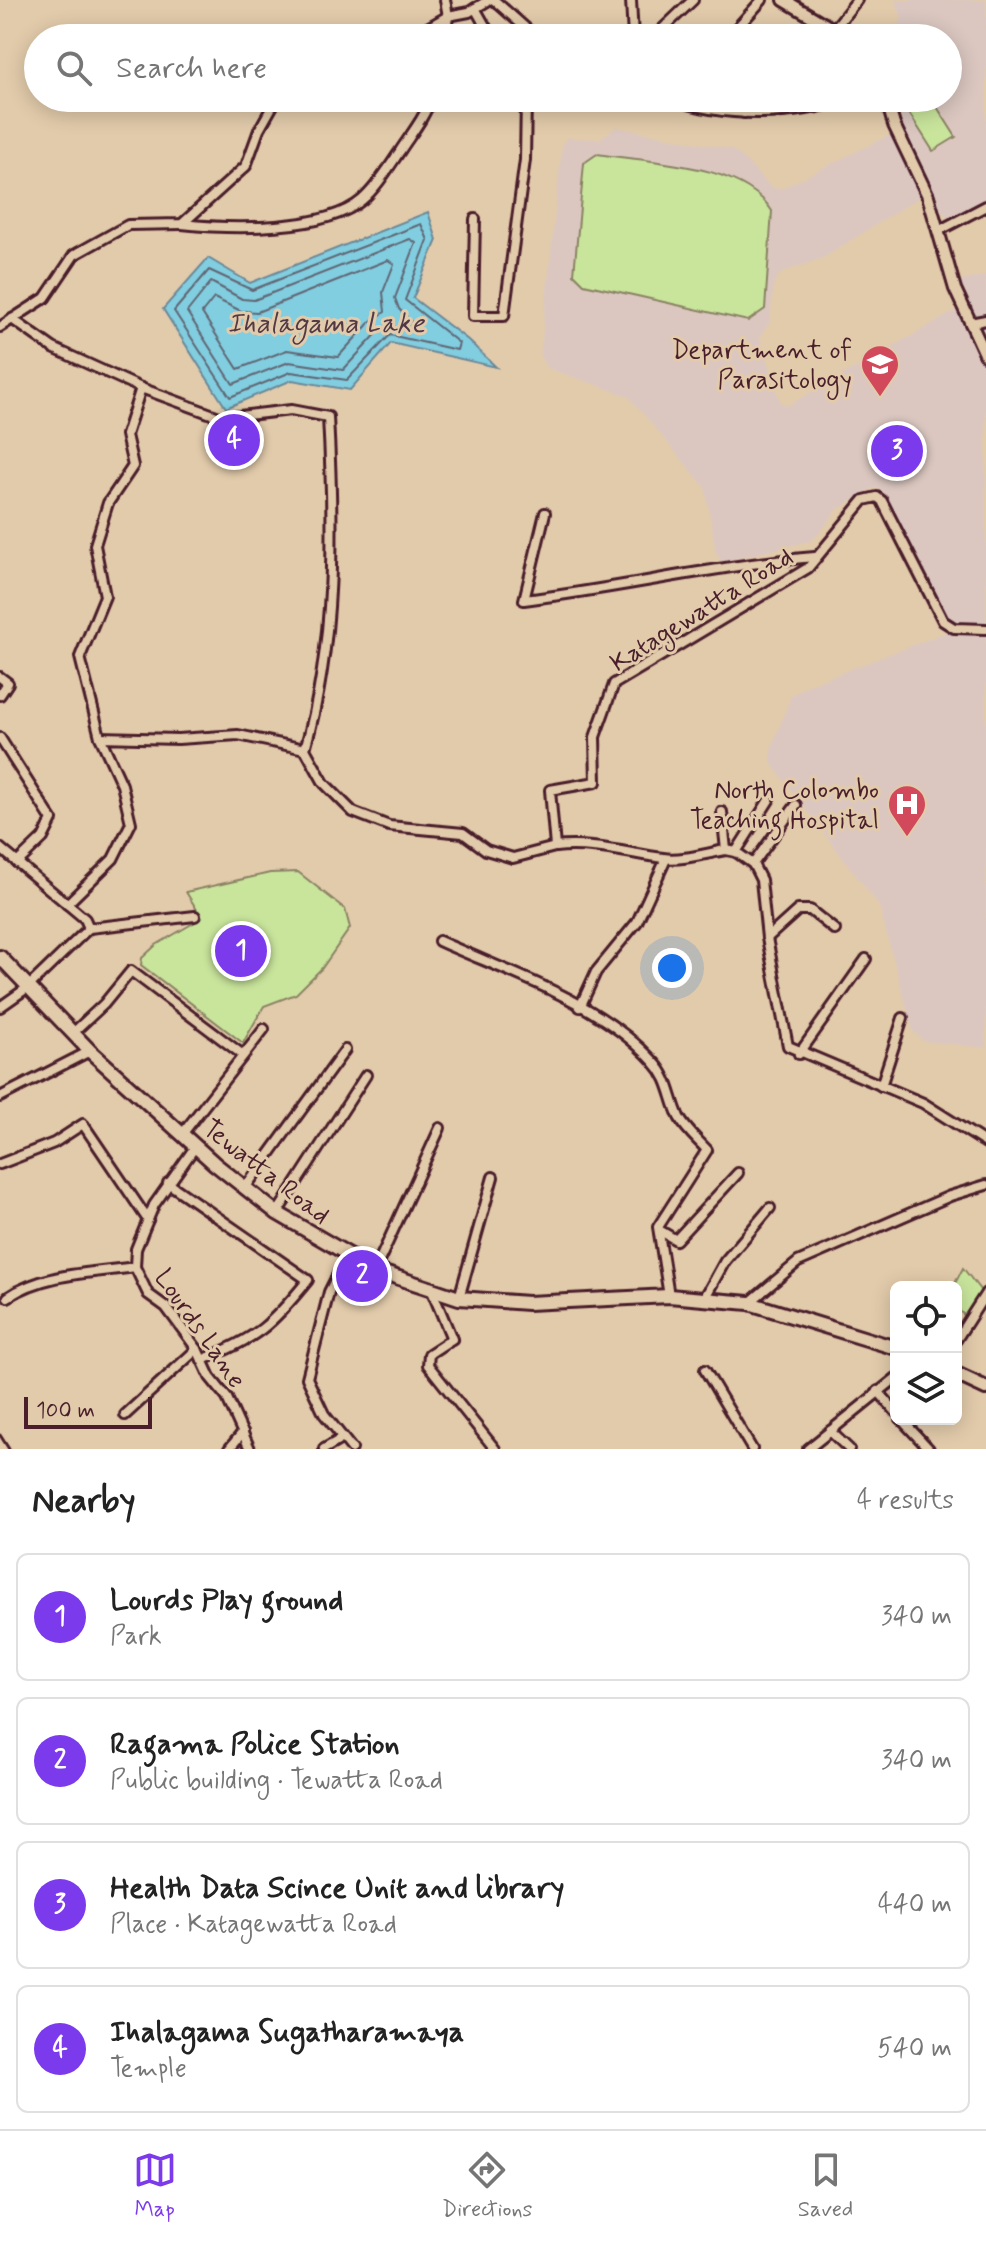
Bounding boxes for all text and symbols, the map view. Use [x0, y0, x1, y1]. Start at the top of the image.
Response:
search box [24, 24, 962, 112]
icon: search [52, 46, 96, 90]
text: Search here [116, 49, 267, 88]
water label: Ihalagama Lake [227, 306, 426, 345]
place label: Department of Parasitology [671, 334, 852, 400]
school or university icon: Department of Parasitology [859, 343, 901, 398]
pin: 4 [208, 410, 260, 470]
pin: 3 [871, 421, 923, 481]
street label: Katagewatta Road [604, 541, 801, 682]
place label: North Colombo Teaching Hospital [690, 774, 879, 841]
hospital icon: North Colombo Teaching Hospital [886, 783, 928, 838]
pin: 1 [215, 921, 267, 981]
your location [652, 948, 692, 988]
street label: Tewatta Road [195, 1112, 336, 1233]
pin: 2 [336, 1246, 388, 1306]
street label: Lourds Lane [146, 1263, 253, 1396]
map controls [890, 1281, 962, 1425]
button: locate [890, 1281, 962, 1353]
button: layers [890, 1353, 962, 1425]
scale bar [24, 1393, 152, 1429]
text: 100 m [36, 1397, 95, 1425]
text: Nearby [32, 1479, 136, 1524]
text: 4 results [857, 1484, 954, 1518]
text: Lourds Play ground [110, 1581, 343, 1620]
text: 1 [54, 1600, 66, 1634]
text: 340 m [881, 1600, 952, 1634]
text: Park [110, 1620, 162, 1654]
text: Ragama Police Station [110, 1725, 400, 1764]
text: 2 [54, 1744, 66, 1778]
text: 340 m [881, 1744, 952, 1778]
text: Public building · Tewatta Road [110, 1764, 443, 1798]
text: Health Data Scince Unit and library [110, 1869, 564, 1908]
text: 3 [54, 1888, 66, 1922]
text: 440 m [878, 1888, 952, 1922]
text: Place · Katagewatta Road [110, 1908, 397, 1942]
text: Ihalagama Sugatharamaya [110, 2013, 464, 2052]
text: 4 [52, 2032, 68, 2066]
text: 540 m [877, 2032, 952, 2066]
text: Temple [110, 2052, 187, 2086]
tab: Map [133, 2148, 177, 2224]
tab: Directions [442, 2148, 532, 2224]
tab: Saved [798, 2148, 853, 2224]

